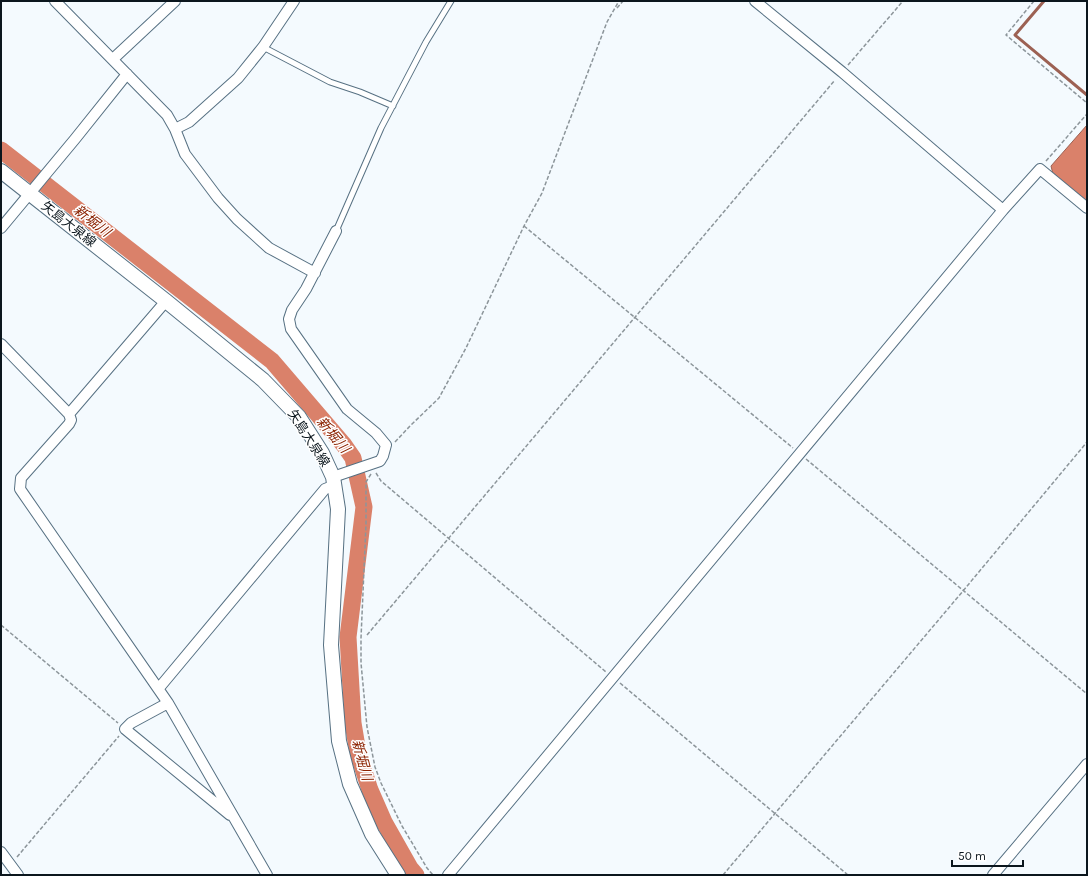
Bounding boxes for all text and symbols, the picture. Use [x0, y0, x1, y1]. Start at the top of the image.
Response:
street label: 矢島大泉線 [39, 198, 99, 250]
water label: 新堀川 [70, 201, 115, 242]
street label: 矢島大泉線 [285, 407, 333, 469]
water label: 新堀川 [313, 413, 354, 458]
water label: 新堀川 [348, 738, 376, 784]
scale bar [952, 842, 1023, 868]
text: 50 m [958, 849, 986, 863]

